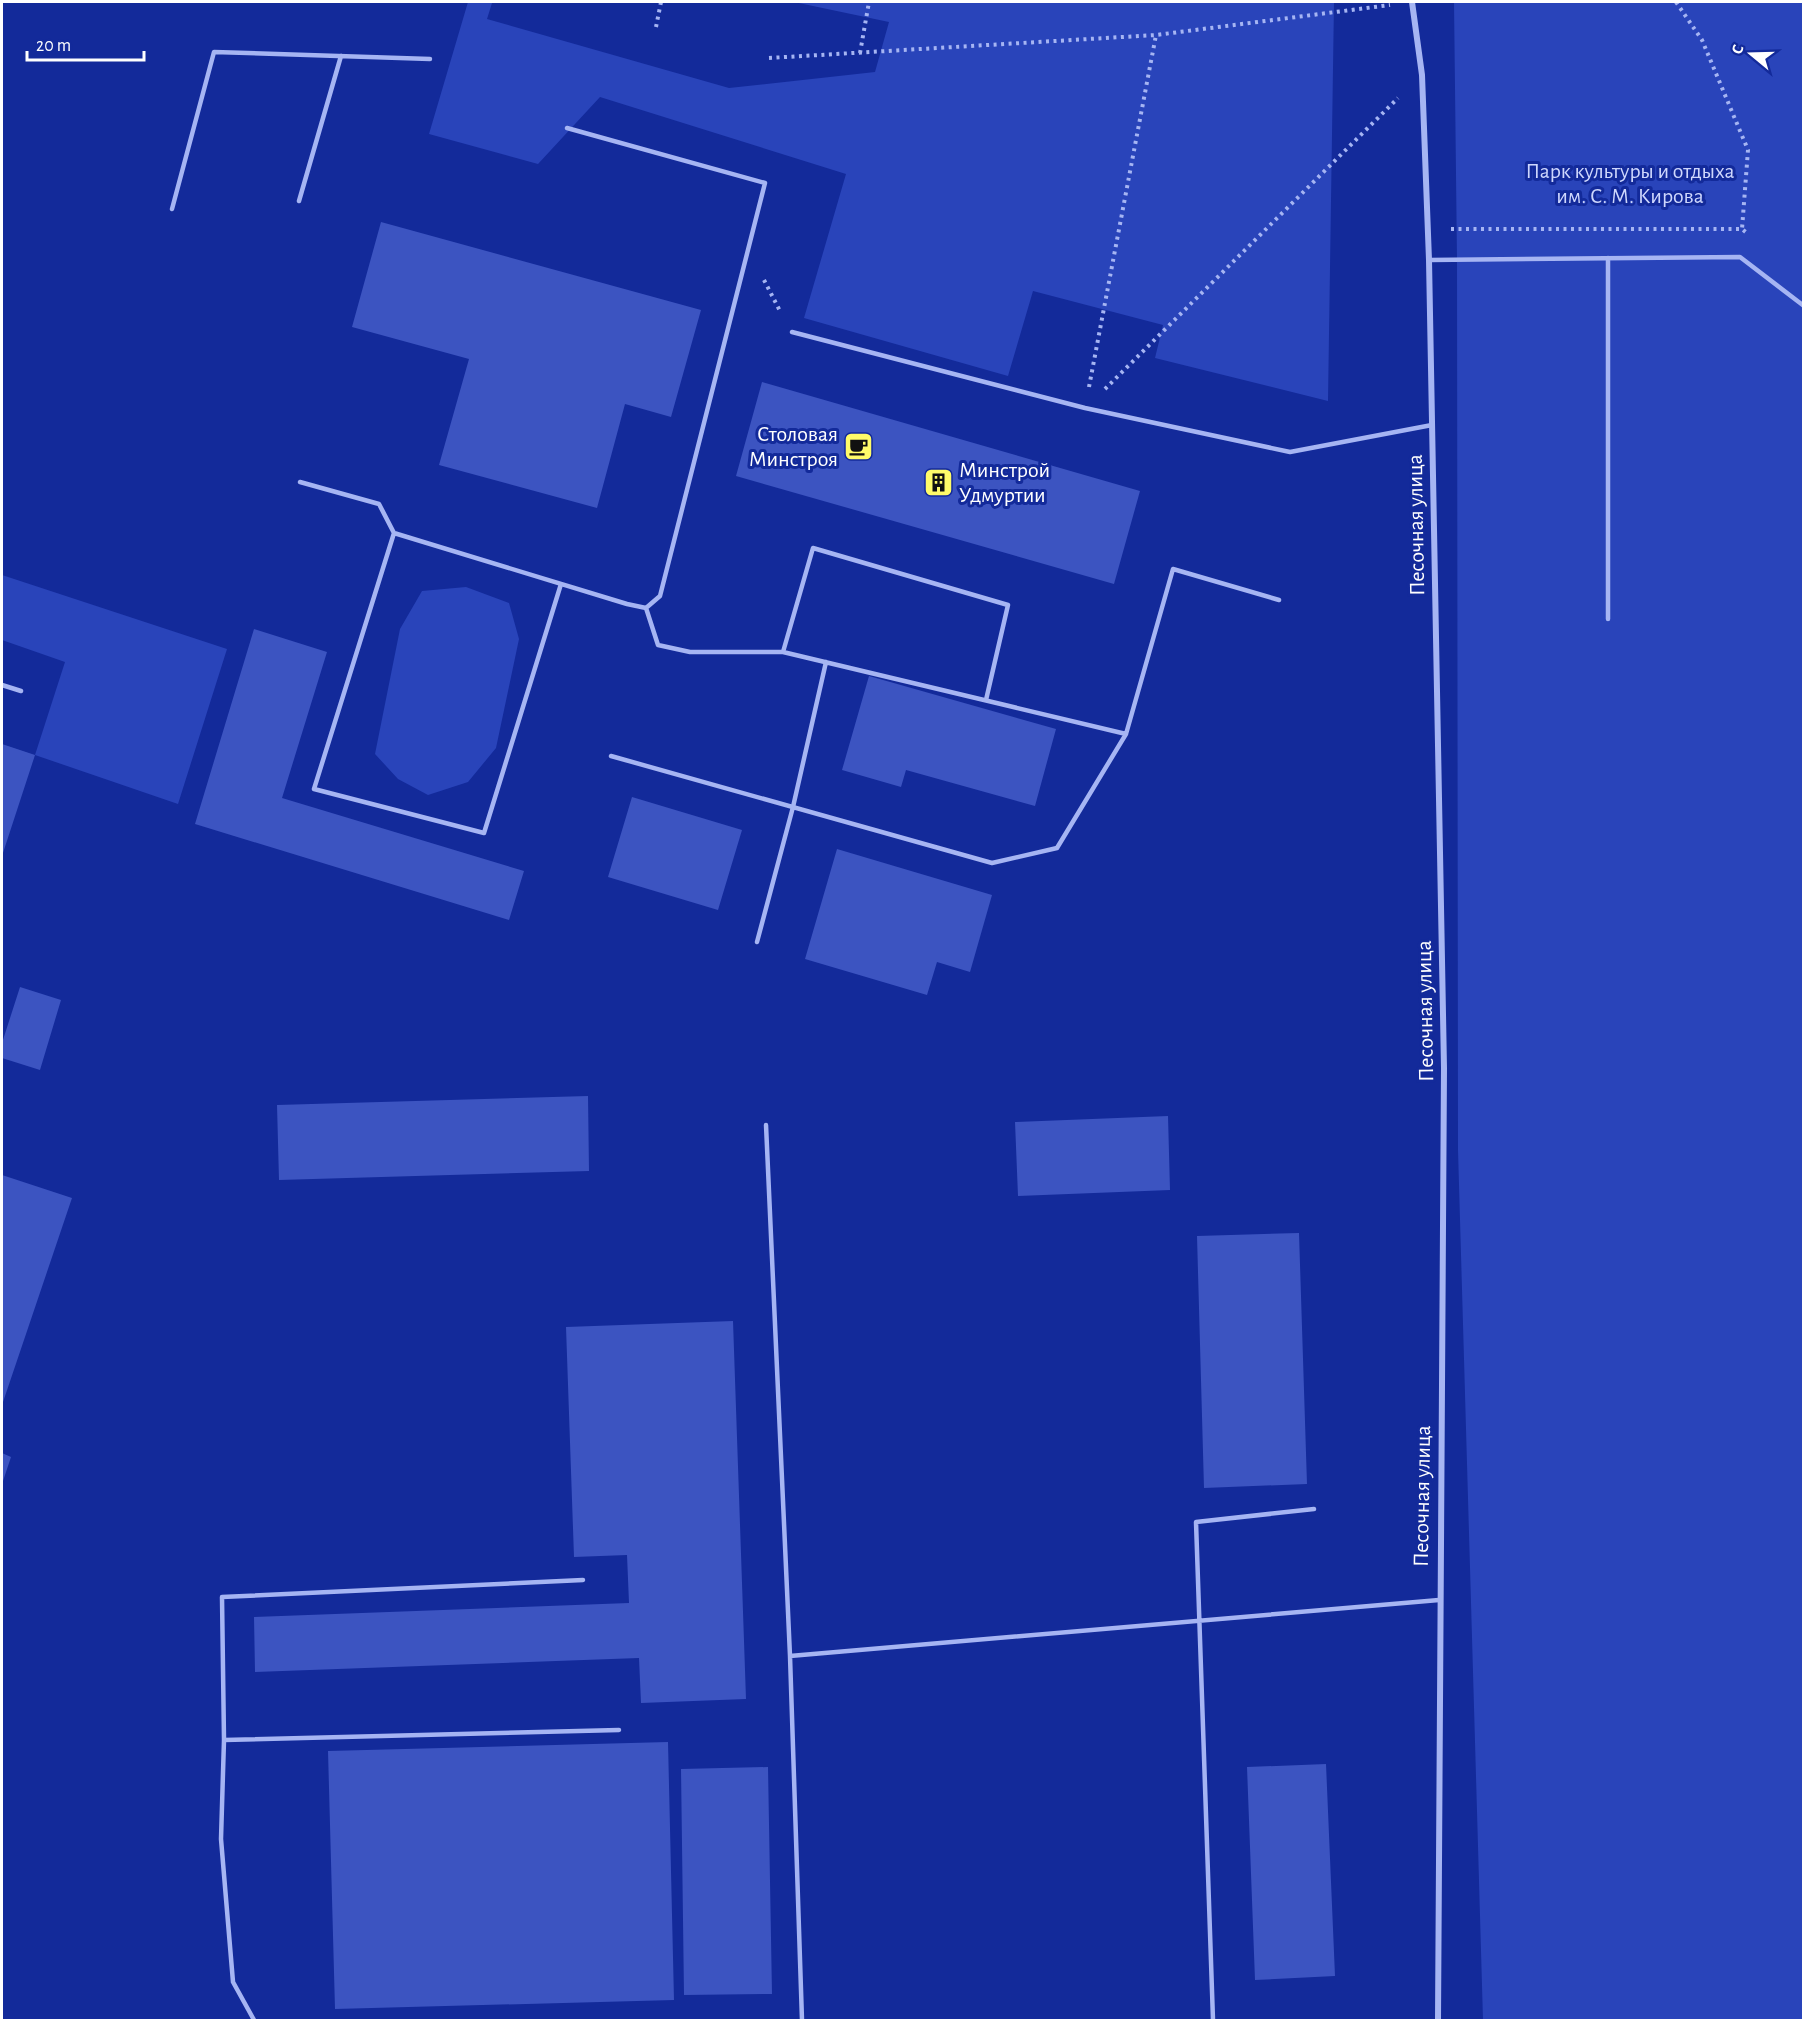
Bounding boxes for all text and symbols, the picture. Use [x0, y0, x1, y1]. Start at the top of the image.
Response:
scale bar [27, 24, 144, 62]
north arrow [1721, 24, 1781, 84]
text: 20 m [36, 37, 71, 55]
text: С [1729, 43, 1747, 56]
park label: Парк культуры и отдыха им. С. М. Кирова [1526, 160, 1734, 207]
place label: Столовая Минстроя [749, 423, 838, 470]
cafe icon: Столовая Минстроя [843, 431, 875, 463]
street label: Песочная улица [1404, 454, 1428, 596]
place label: Минстрой Удмуртии [959, 459, 1050, 506]
building icon: Минстрой Удмуртии [922, 467, 954, 499]
street label: Песочная улица [1413, 940, 1437, 1082]
street label: Песочная улица [1410, 1425, 1434, 1567]

